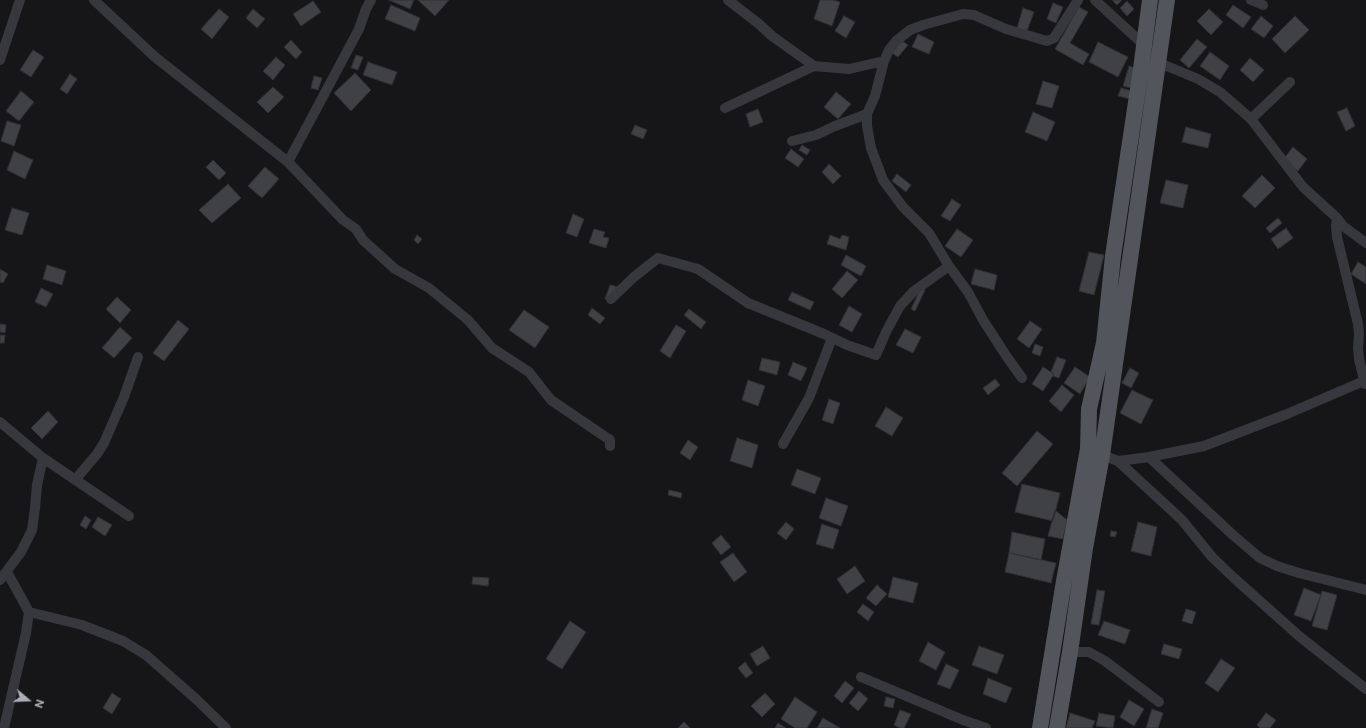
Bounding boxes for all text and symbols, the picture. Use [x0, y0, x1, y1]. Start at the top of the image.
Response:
north arrow [8, 680, 48, 720]
text: N [32, 698, 47, 710]

